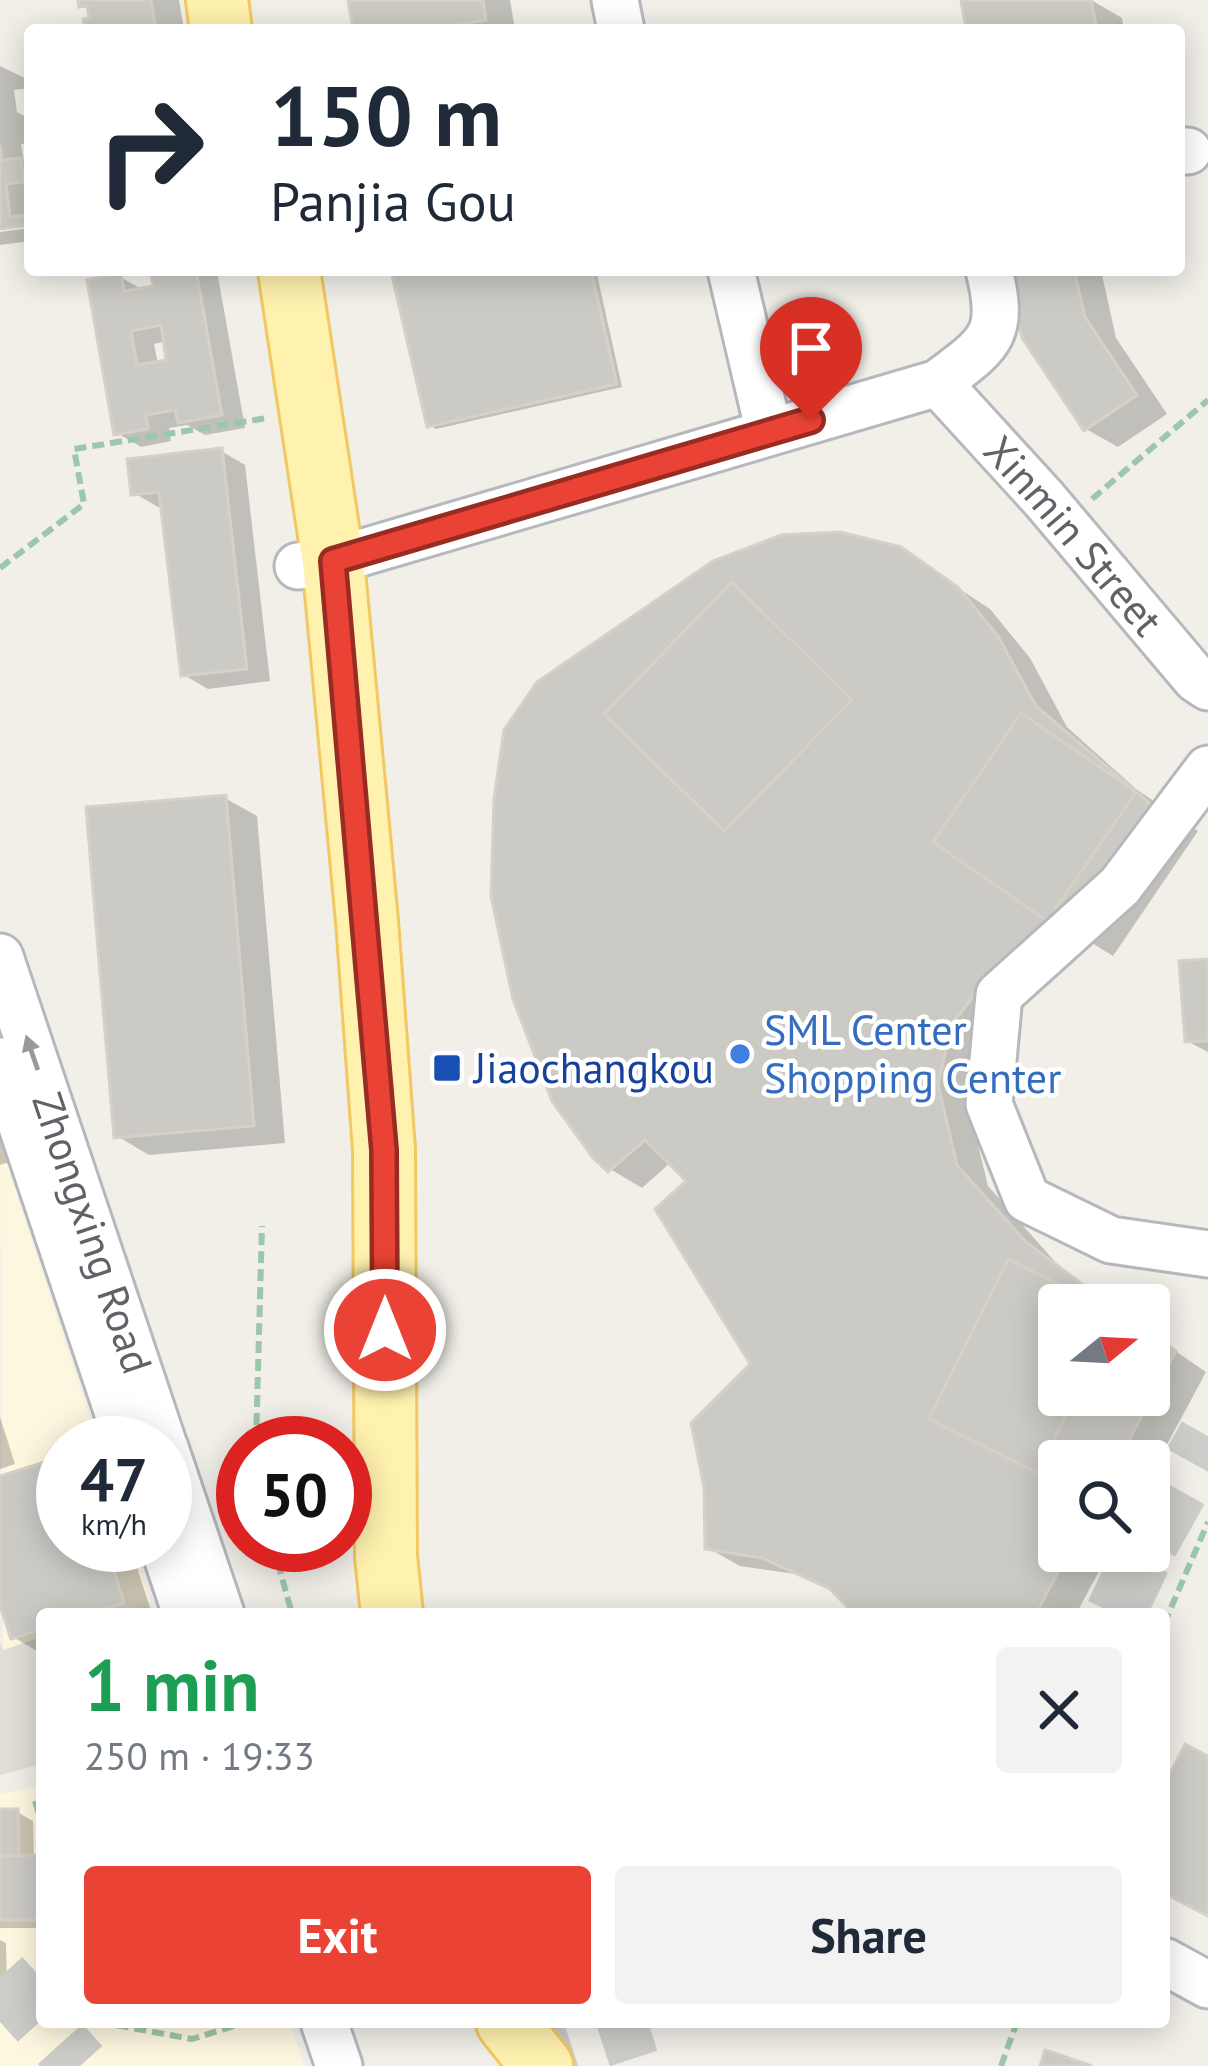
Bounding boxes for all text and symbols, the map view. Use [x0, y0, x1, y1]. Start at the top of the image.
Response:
text: 150 m [270, 60, 502, 169]
icon: right [72, 72, 228, 228]
text: Panjia Gou [270, 166, 516, 236]
pin [760, 297, 862, 420]
icon: arrive [778, 315, 844, 381]
street label: Xinmin Street [972, 423, 1175, 647]
place label: SML Center Shopping Center [764, 1002, 1061, 1105]
one-way arrow [22, 1034, 41, 1071]
place label: Jiaochangkou [472, 1040, 714, 1095]
marker: SML Center Shopping Center [727, 1041, 753, 1067]
marker: Jiaochangkou [431, 1052, 463, 1084]
street label: Zhongxing Road [20, 1085, 166, 1380]
position arrow [322, 1267, 448, 1393]
north arrow [1038, 1284, 1170, 1416]
map controls [1038, 1284, 1170, 1572]
speed limit sign: 50 [216, 1416, 372, 1572]
text: 47 [80, 1440, 148, 1518]
button: search [1038, 1440, 1170, 1572]
text: km/h [81, 1504, 147, 1543]
text: 1 min [84, 1638, 260, 1731]
button: close [996, 1647, 1122, 1773]
text: 250 m · 19:33 [84, 1730, 315, 1781]
button: Exit [84, 1866, 591, 2004]
button: Share [615, 1866, 1122, 2004]

